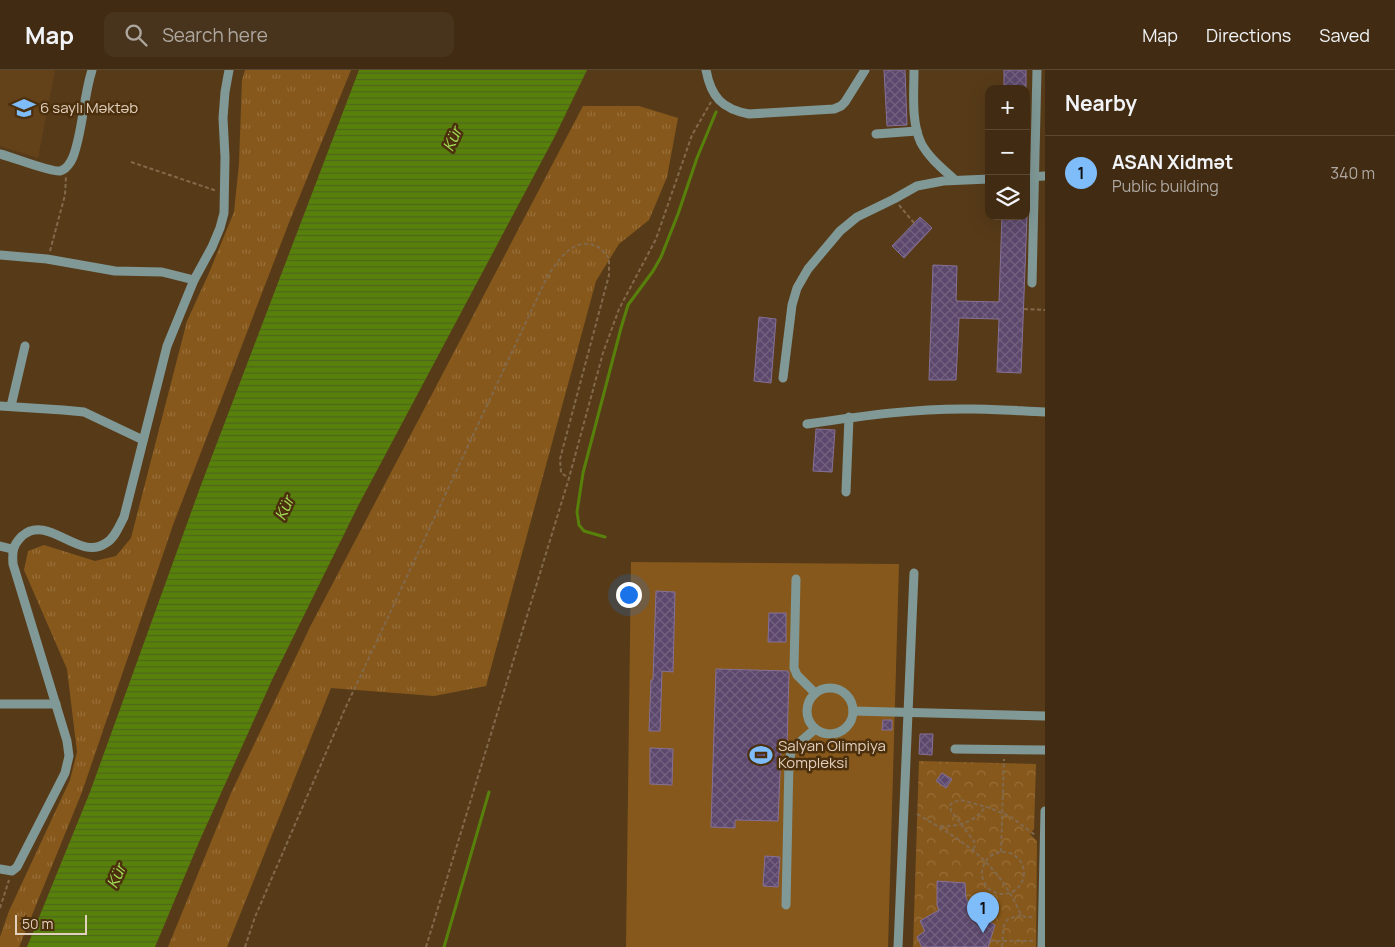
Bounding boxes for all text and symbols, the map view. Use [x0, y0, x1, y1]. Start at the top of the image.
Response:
search box [104, 12, 454, 57]
text: Map [25, 18, 74, 51]
icon: search [122, 21, 150, 49]
text: Search here [162, 22, 268, 48]
text: Map [1142, 23, 1178, 47]
text: Directions [1206, 23, 1291, 47]
text: Saved [1319, 23, 1370, 47]
map controls [985, 85, 1030, 220]
button: + [985, 85, 1030, 130]
text: Nearby [1065, 89, 1137, 117]
school or university icon: 6 saylı Məktəb [11, 95, 37, 121]
place label: 6 saylı Məktəb [40, 97, 138, 118]
water label: Kür [437, 121, 468, 155]
button: − [985, 130, 1030, 175]
text: ASAN Xidmət [1112, 149, 1233, 175]
text: 1 [1077, 162, 1085, 184]
text: 340 m [1330, 162, 1375, 184]
button: layers [985, 175, 1030, 220]
text: Public building [1112, 175, 1219, 197]
water label: Kür [269, 490, 300, 524]
your location [616, 582, 642, 608]
place label: Salyan Olimpiya Kompleksi [778, 735, 886, 773]
sports icon: Salyan Olimpiya Kompleksi [748, 742, 774, 768]
water label: Kür [101, 858, 132, 892]
pin: 1 [967, 892, 999, 933]
scale bar [15, 912, 88, 935]
text: 50 m [22, 914, 53, 933]

